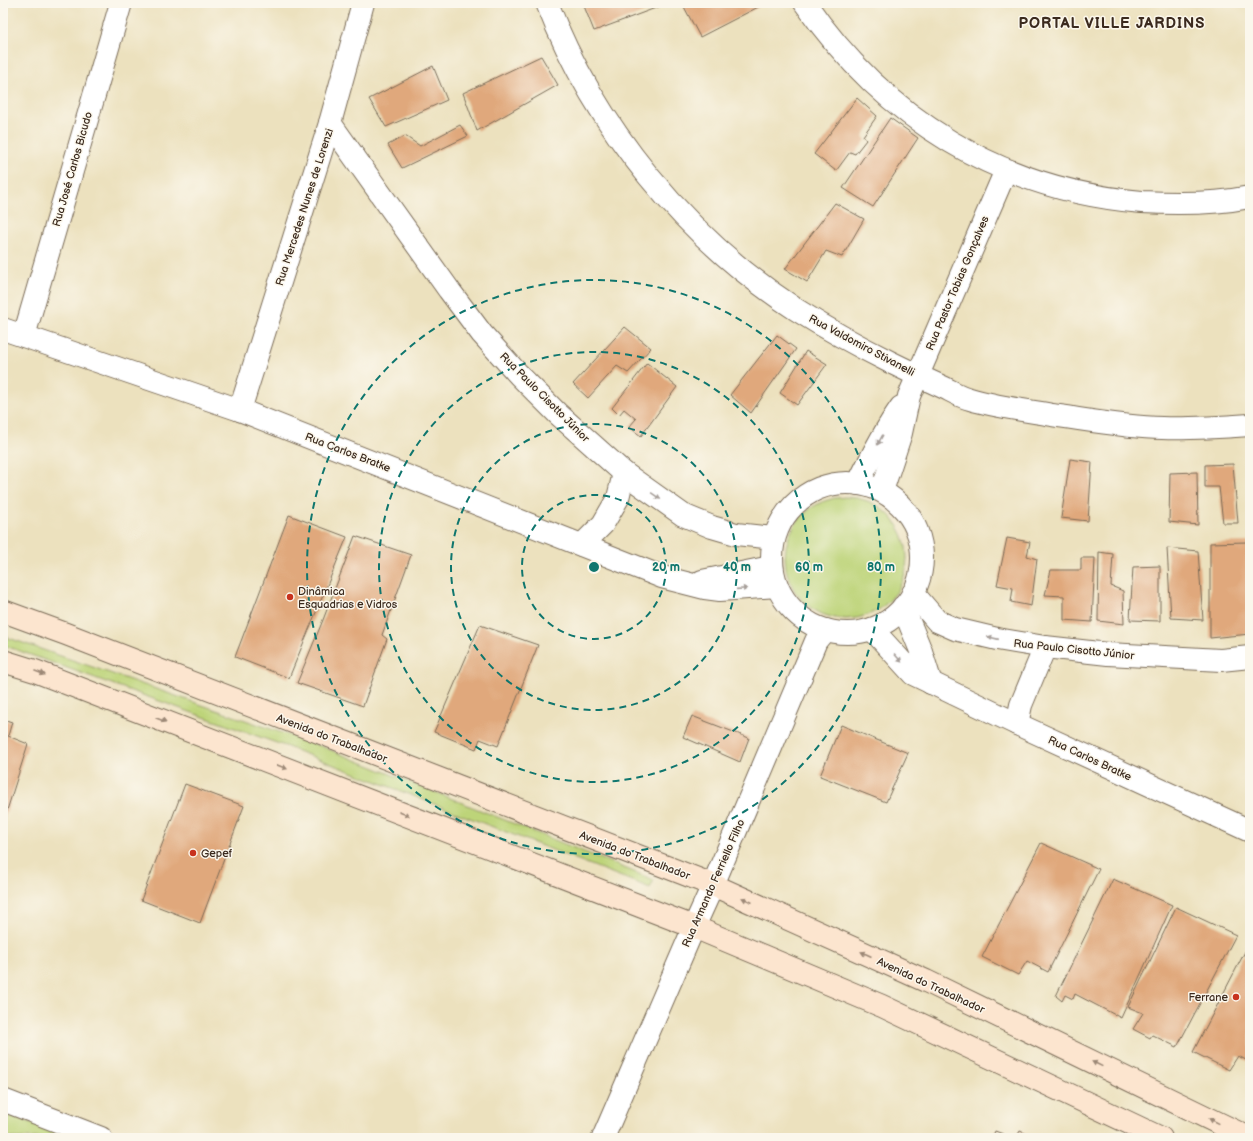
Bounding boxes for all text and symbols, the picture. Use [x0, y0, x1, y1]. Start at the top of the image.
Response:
district label: PORTAL VILLE JARDINS [1019, 14, 1205, 33]
street label: Rua José Carlos Bicudo [50, 110, 95, 228]
street label: Rua Mercedes Nunes de Lorenzi [273, 127, 336, 287]
street label: Rua Pastor Tobias Gonçalves [923, 214, 992, 352]
street label: Rua Valdomiro Stivanelli [807, 312, 917, 379]
street label: Rua Paulo Cisotto Júnior [497, 350, 593, 446]
street label: Rua Carlos Bratke [303, 430, 393, 475]
one-way arrow [877, 435, 884, 446]
one-way arrow [650, 492, 661, 500]
centre of rings [587, 560, 601, 574]
text: 20 m [652, 560, 680, 575]
text: 40 m [723, 560, 751, 575]
text: 60 m [795, 560, 823, 575]
text: 80 m [867, 560, 895, 575]
place label: Dinâmica Esquadrias e Vidros [298, 585, 398, 611]
one-way arrow [736, 586, 748, 593]
marker: Dinâmica Esquadrias e Vidros [285, 592, 295, 602]
one-way arrow [987, 635, 999, 641]
street label: Rua Paulo Cisotto Júnior [1013, 637, 1136, 662]
one-way arrow [894, 653, 903, 663]
one-way arrow [34, 671, 46, 677]
street label: Avenida do Trabalhador [275, 711, 390, 766]
one-way arrow [156, 718, 168, 724]
street label: Rua Carlos Bratke [1046, 733, 1134, 784]
one-way arrow [277, 765, 289, 771]
one-way arrow [398, 812, 410, 818]
street label: Rua Armando Ferriello Filho [679, 817, 748, 949]
street label: Avenida do Trabalhador [578, 828, 693, 883]
place label: Gepef [201, 847, 233, 860]
marker: Gepef [188, 848, 198, 858]
one-way arrow [741, 897, 753, 903]
one-way arrow [860, 951, 872, 957]
street label: Avenida do Trabalhador [875, 955, 988, 1017]
place label: Ferrane [1189, 991, 1228, 1004]
marker: Ferrane [1231, 992, 1241, 1002]
one-way arrow [1091, 1061, 1103, 1067]
one-way arrow [1208, 1118, 1220, 1124]

